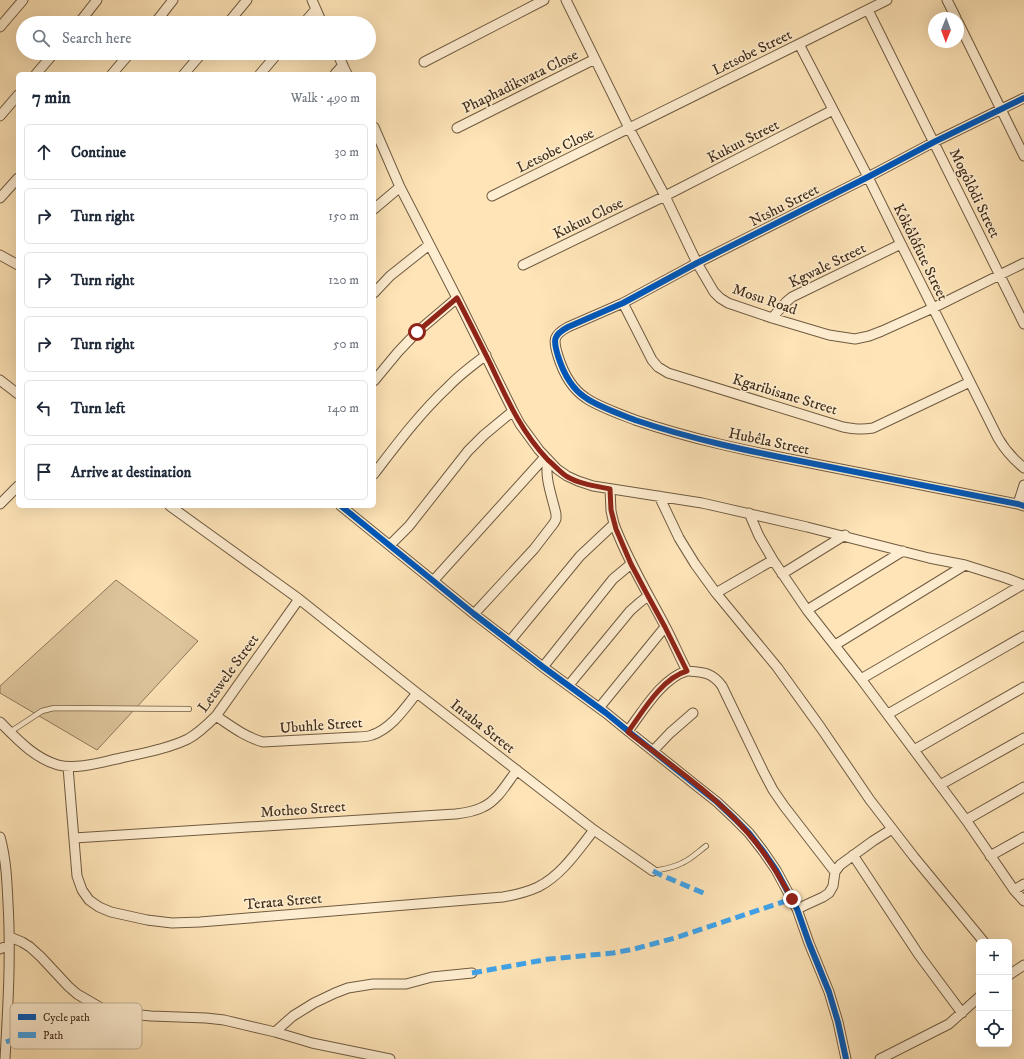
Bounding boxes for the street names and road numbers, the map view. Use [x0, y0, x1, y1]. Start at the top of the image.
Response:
street label: Letsobe Street [709, 25, 795, 80]
street label: Phaphadikwata Close [459, 45, 581, 118]
street label: Kukuu Street [704, 115, 783, 168]
street label: Letsobe Close [514, 124, 597, 177]
street label: Mogôlôdi Street [945, 145, 1004, 241]
street label: Ntshu Street [746, 180, 822, 231]
street label: Kukuu Close [550, 193, 626, 244]
street label: Kôkôlôfute Street [889, 201, 952, 304]
street label: Kgwale Street [786, 239, 869, 292]
street label: Mosu Road [730, 280, 800, 320]
street label: Kgaribisane Street [730, 370, 840, 419]
street label: Hubêla Street [727, 424, 811, 459]
street label: Letswele Street [194, 630, 263, 716]
street label: Intaba Street [446, 695, 519, 758]
street label: Ubuhle Street [279, 713, 363, 738]
street label: Motheo Street [260, 797, 347, 822]
street label: Terata Street [243, 889, 323, 914]

